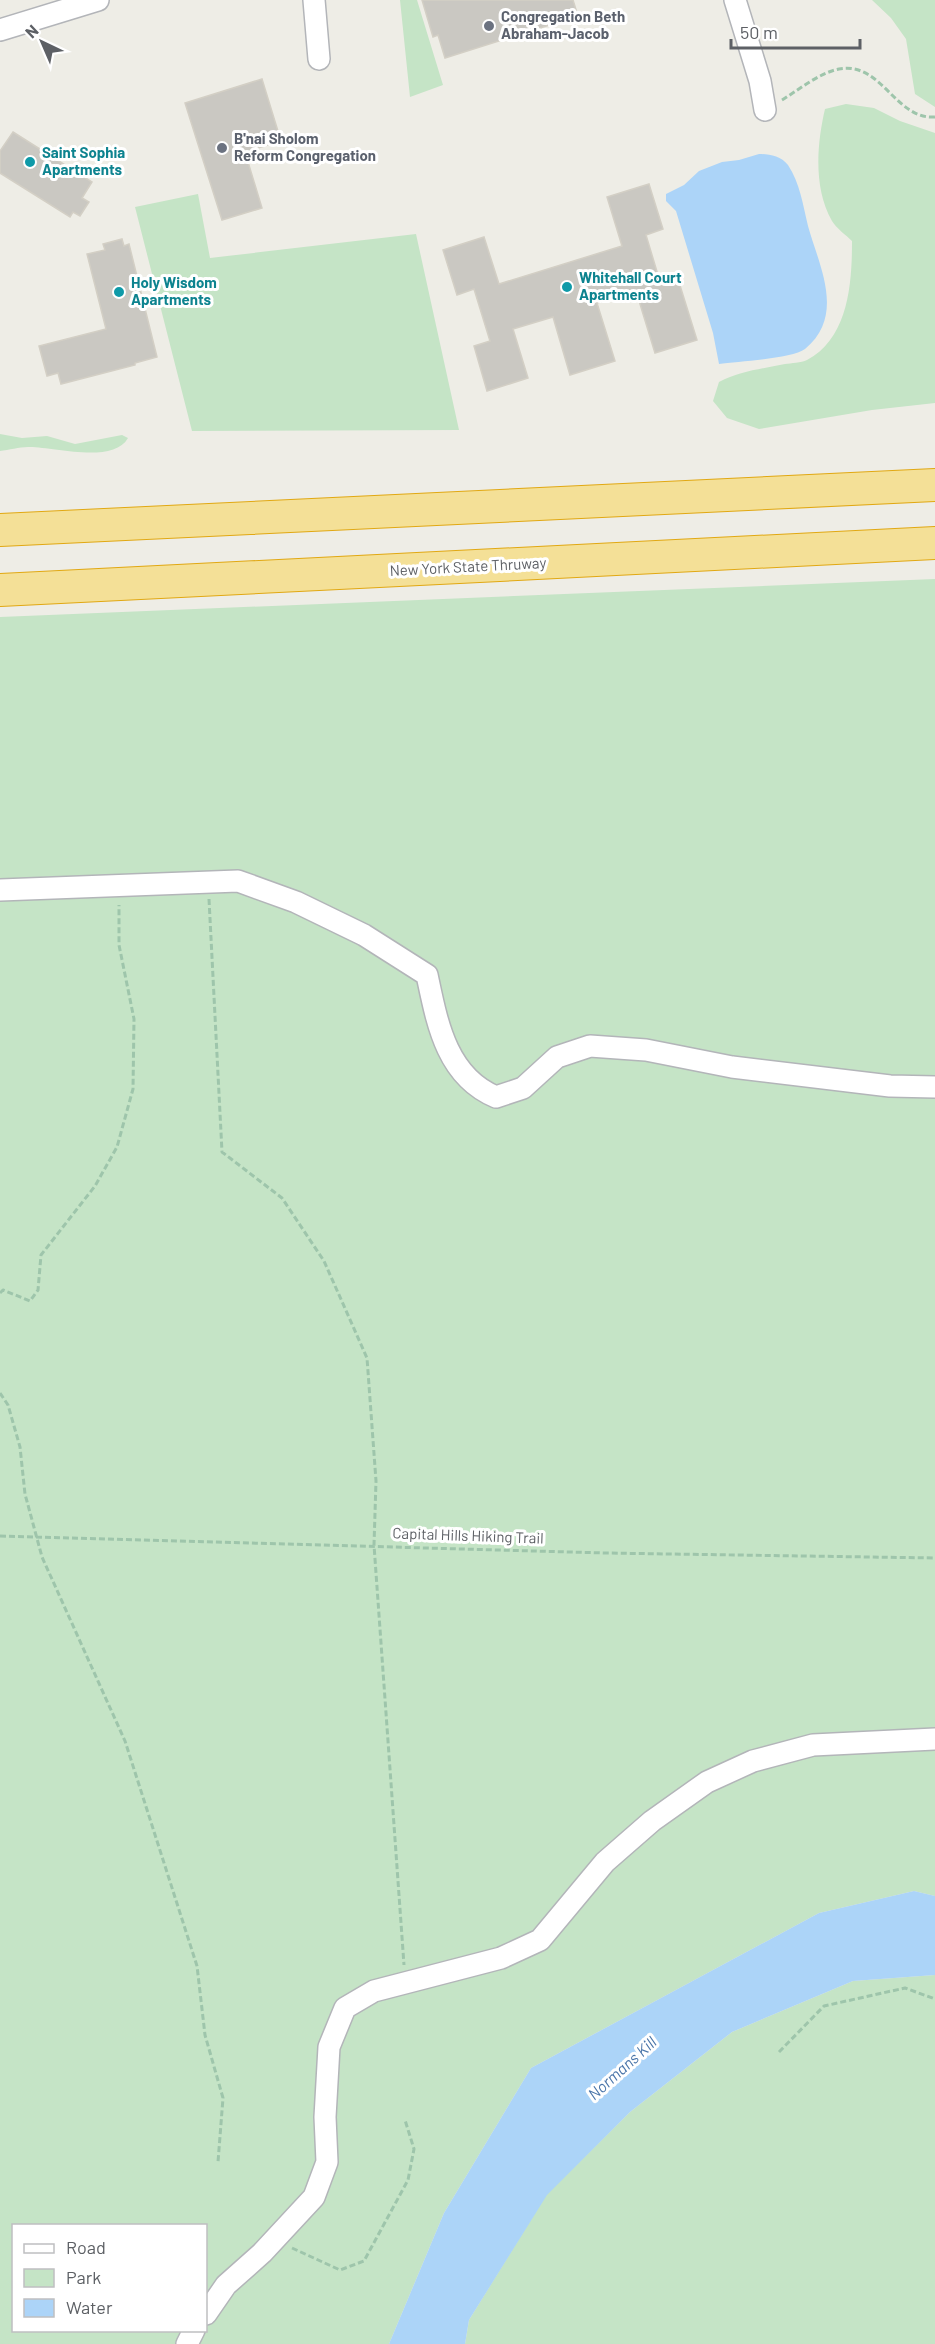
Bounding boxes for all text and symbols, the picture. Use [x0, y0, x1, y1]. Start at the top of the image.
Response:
place label: Congregation Beth Abraham-Jacob [501, 7, 625, 42]
north arrow [12, 12, 72, 72]
scale bar [731, 12, 860, 50]
marker: Congregation Beth Abraham-Jacob [482, 19, 496, 33]
text: N [21, 20, 42, 41]
text: 50 m [740, 21, 778, 43]
place label: B'nai Sholom Reform Congregation [234, 129, 376, 164]
marker: B'nai Sholom Reform Congregation [215, 141, 229, 155]
place label: Saint Sophia Apartments [42, 143, 125, 178]
marker: Saint Sophia Apartments [23, 155, 37, 169]
place label: Whitehall Court Apartments [579, 268, 682, 303]
place label: Holy Wisdom Apartments [131, 273, 217, 308]
marker: Whitehall Court Apartments [560, 280, 574, 294]
marker: Holy Wisdom Apartments [112, 285, 126, 299]
street label: New York State Thruway [389, 553, 547, 579]
street label: Capital Hills Hiking Trail [392, 1523, 544, 1547]
water label: Normans Kill [584, 2032, 660, 2103]
legend [12, 2224, 207, 2332]
text: Road [66, 2236, 106, 2258]
text: Park [66, 2266, 101, 2288]
text: Water [66, 2296, 113, 2318]

